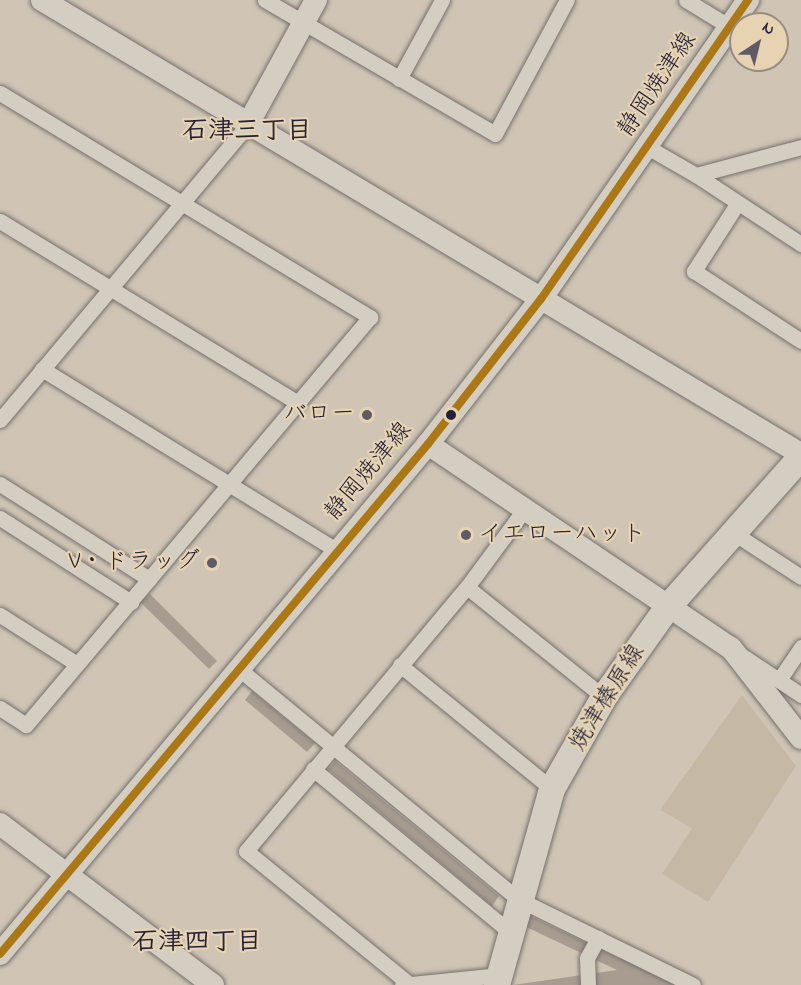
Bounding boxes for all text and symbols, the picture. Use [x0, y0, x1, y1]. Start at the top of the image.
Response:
north arrow [729, 12, 789, 72]
text: N [757, 16, 779, 42]
street label: 静岡焼津線 [613, 27, 703, 143]
district label: 石津三丁目 [182, 117, 312, 149]
place label: バロー [283, 401, 355, 429]
marker: バロー [360, 408, 374, 422]
unlabelled marker [445, 409, 457, 421]
street label: 静岡焼津線 [319, 417, 419, 527]
place label: イエローハット [478, 521, 646, 549]
marker: イエローハット [459, 528, 473, 542]
place label: V・ドラッグ [69, 549, 200, 577]
marker: V・ドラッグ [205, 556, 219, 570]
street label: 焼津榛原線 [564, 639, 652, 757]
district label: 石津四丁目 [132, 928, 262, 960]

